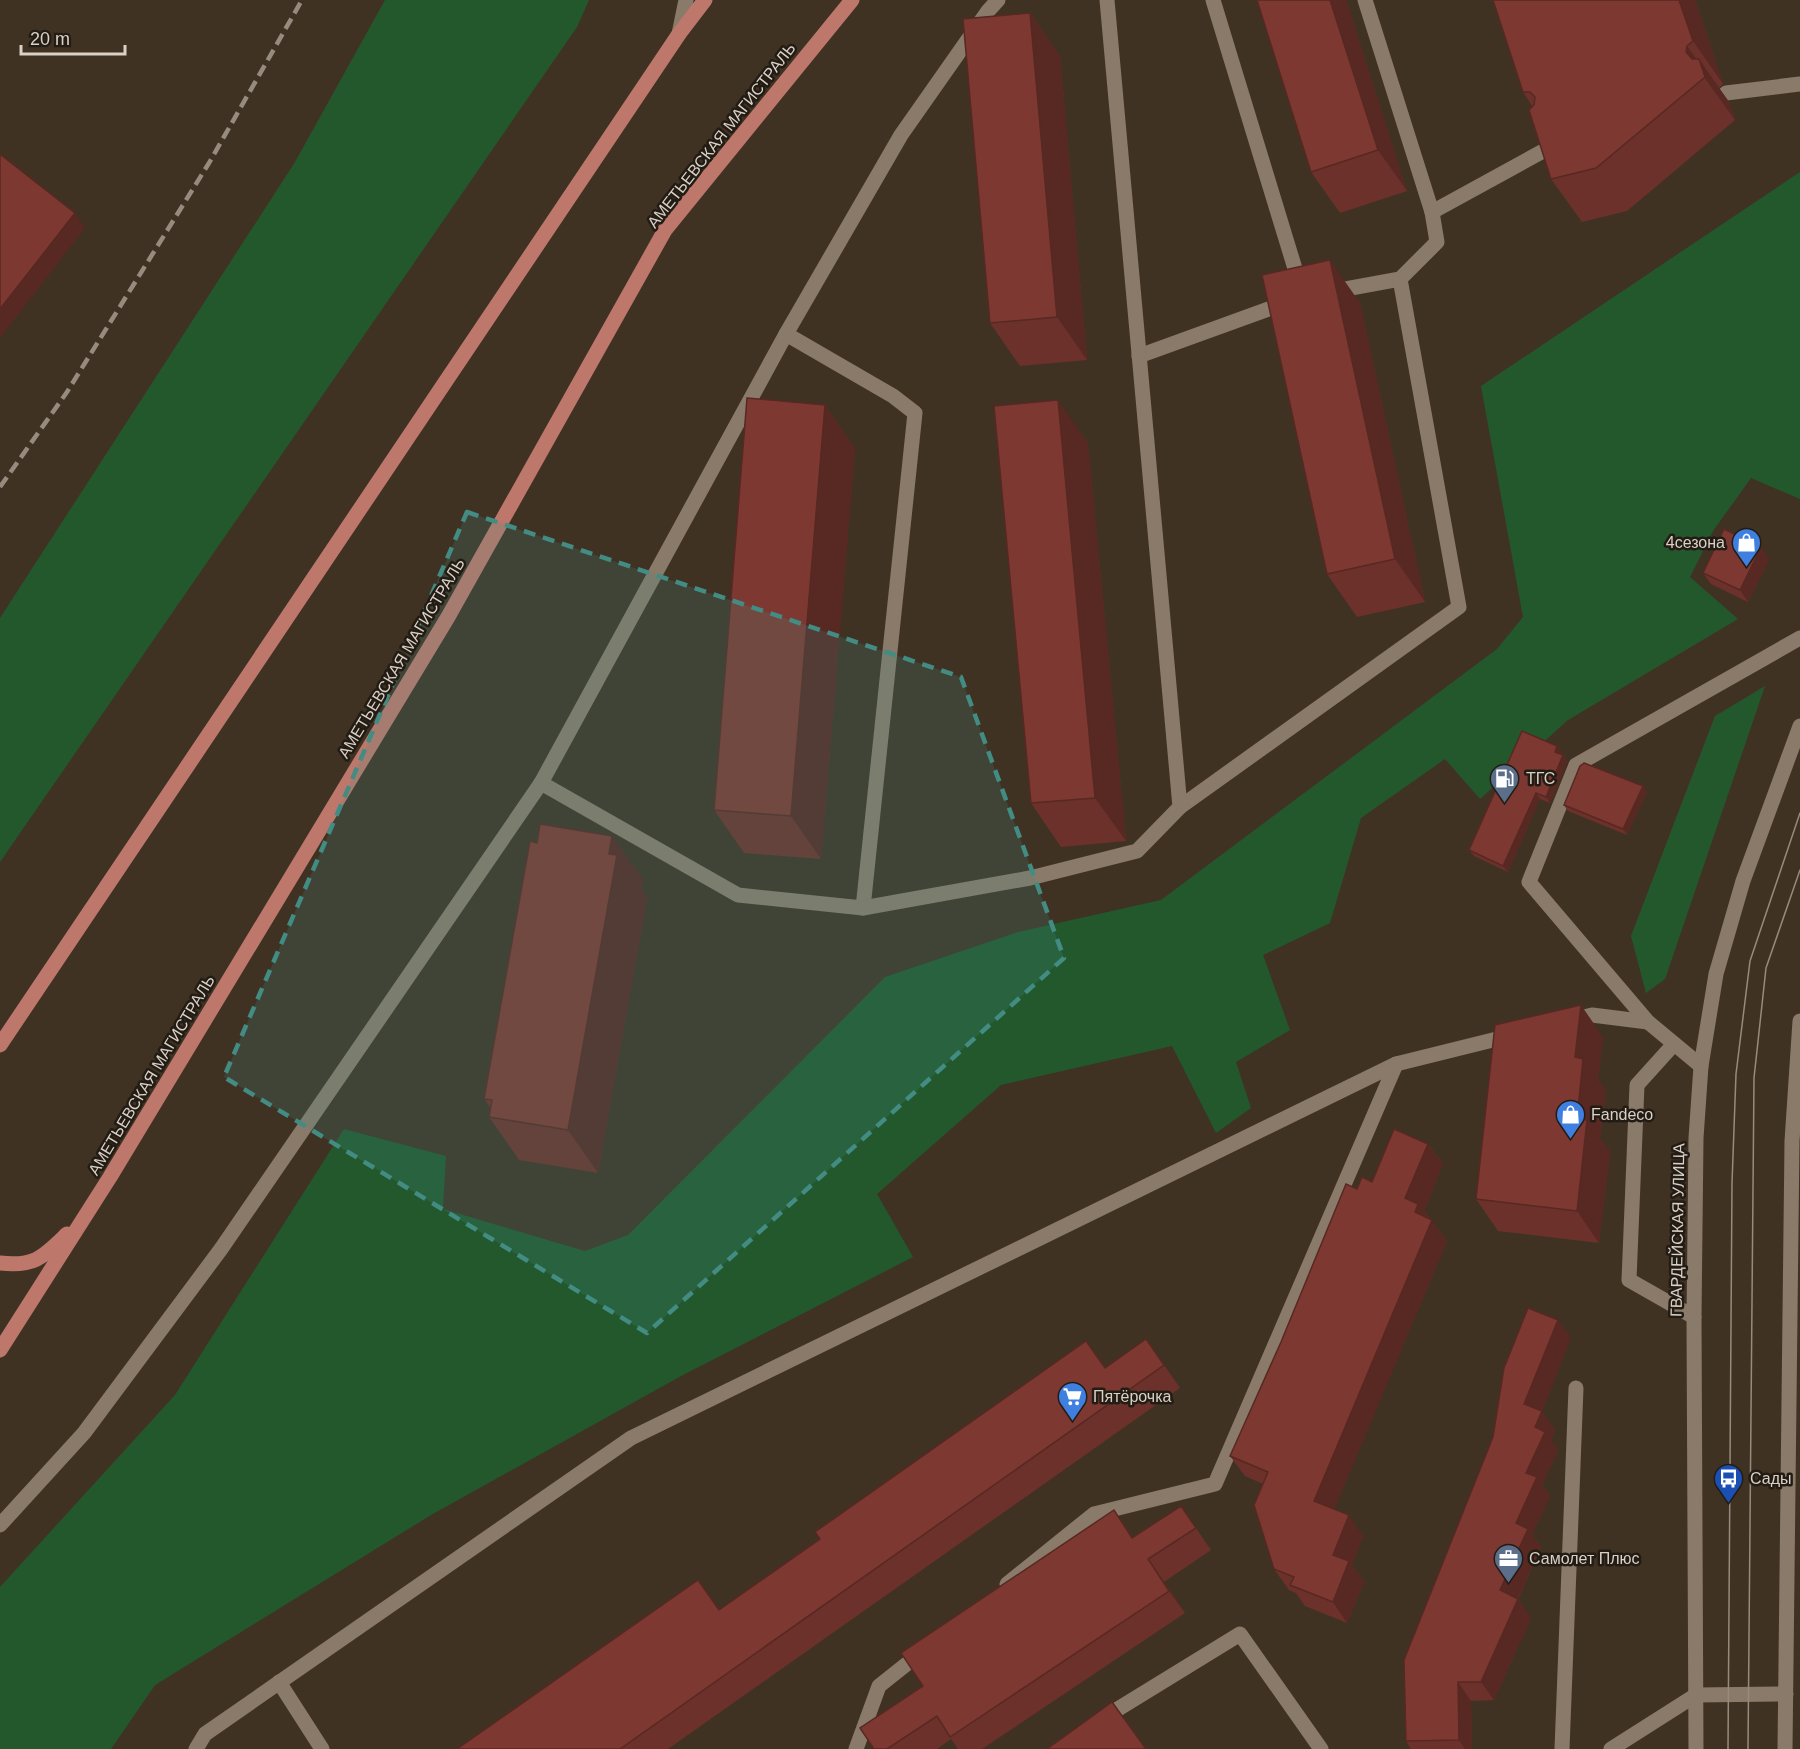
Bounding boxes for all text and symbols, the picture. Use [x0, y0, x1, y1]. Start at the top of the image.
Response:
scale bar [21, 18, 124, 56]
text: 20 m [30, 29, 70, 49]
street label: АМЕТЬЕВСКАЯ МАГИСТРАЛЬ [644, 39, 799, 231]
shop icon: 4сезона [1730, 526, 1762, 568]
place label: 4сезона [1666, 534, 1725, 551]
street label: АМЕТЬЕВСКАЯ МАГИСТРАЛЬ [335, 555, 468, 761]
fuel station icon: ТГС [1489, 762, 1521, 804]
place label: ТГС [1526, 770, 1555, 787]
street label: АМЕТЬЕВСКАЯ МАГИСТРАЛЬ [85, 972, 218, 1178]
shop icon: Fandeco [1554, 1098, 1586, 1140]
place label: Fandeco [1591, 1106, 1653, 1123]
street label: ГВАРДЕЙСКАЯ УЛИЦА [1666, 1143, 1688, 1317]
supermarket icon: Пятёрочка [1056, 1380, 1088, 1422]
place label: Пятёрочка [1093, 1388, 1172, 1405]
bus stop icon: Сады [1713, 1462, 1745, 1504]
place label: Сады [1750, 1470, 1791, 1487]
office icon: Самолет Плюс [1492, 1542, 1524, 1584]
place label: Самолет Плюс [1529, 1550, 1640, 1567]

